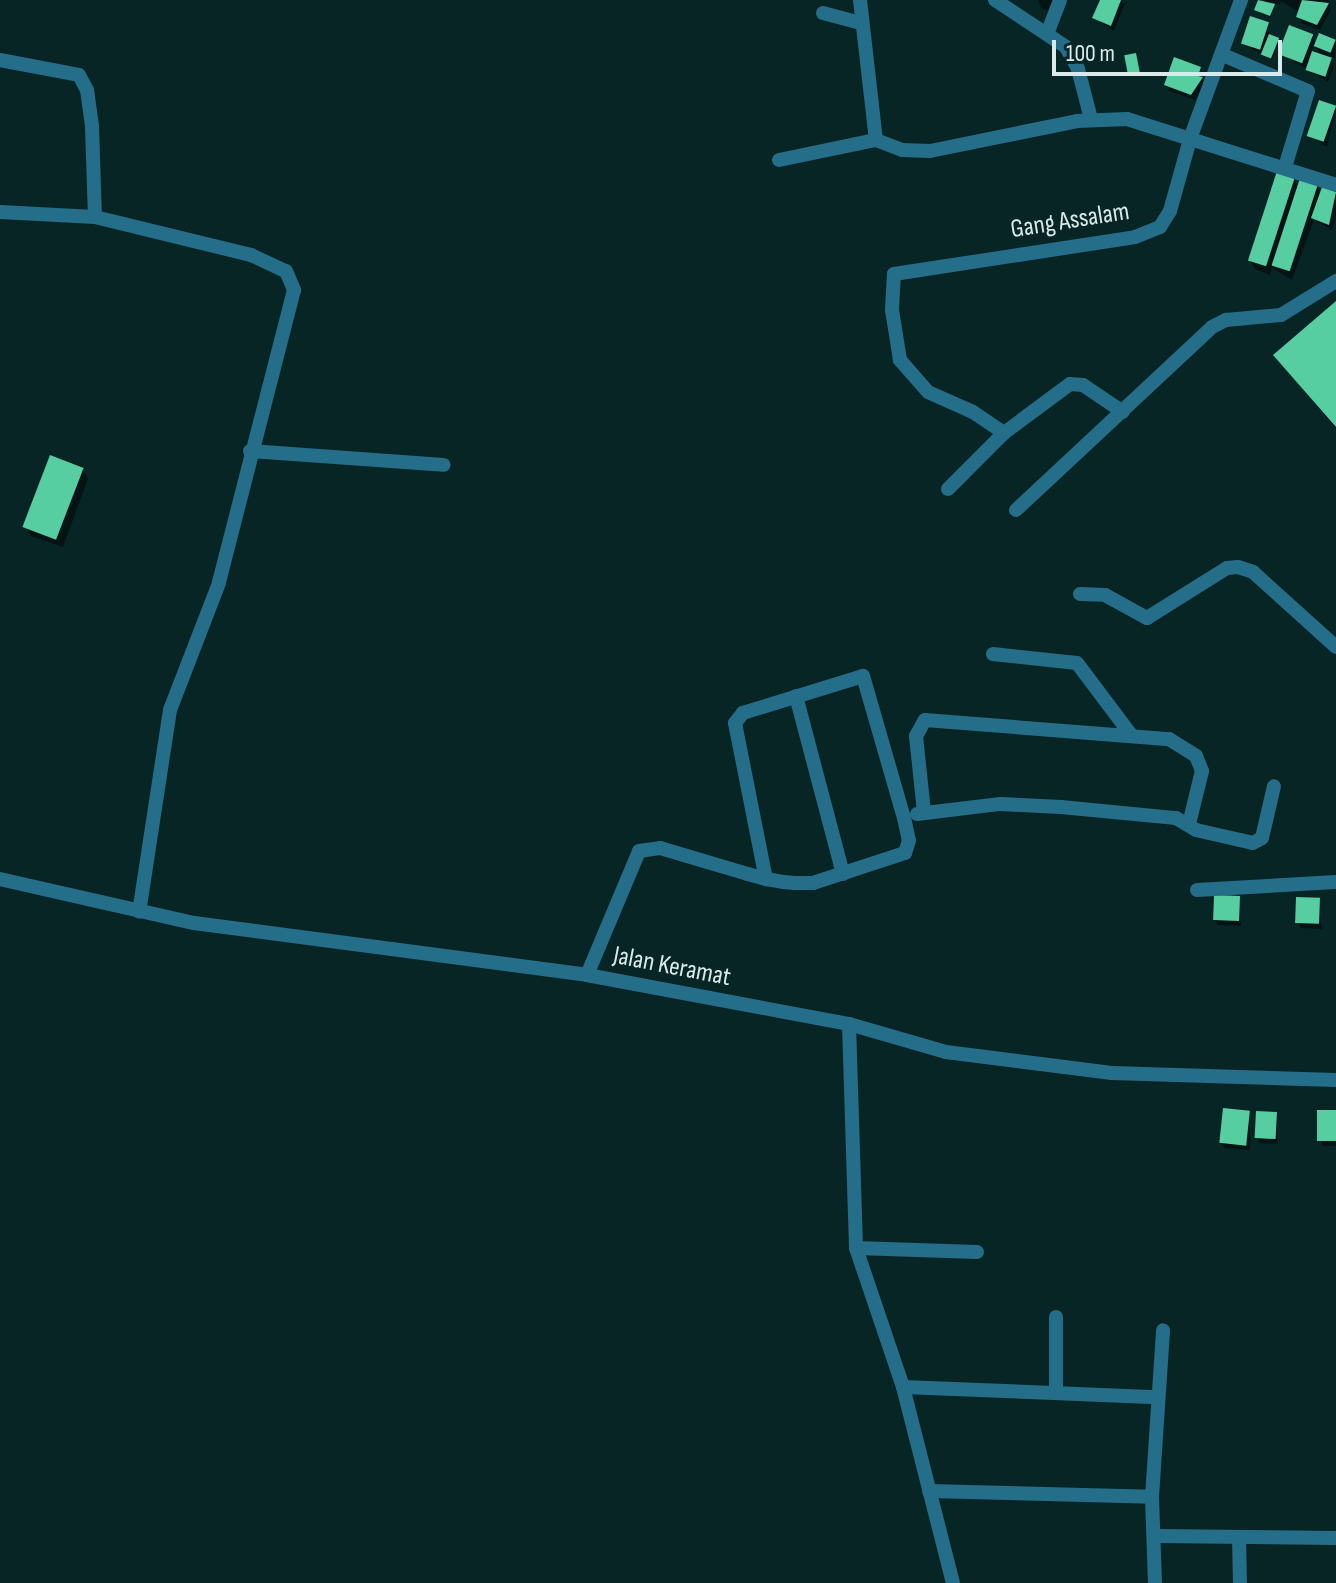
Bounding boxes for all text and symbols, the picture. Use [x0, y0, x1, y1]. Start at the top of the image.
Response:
scale bar [1056, 24, 1286, 74]
text: 100 m [1066, 39, 1115, 68]
street label: Gang Assalam [1009, 196, 1131, 246]
street label: Jalan Keramat [611, 940, 733, 994]

